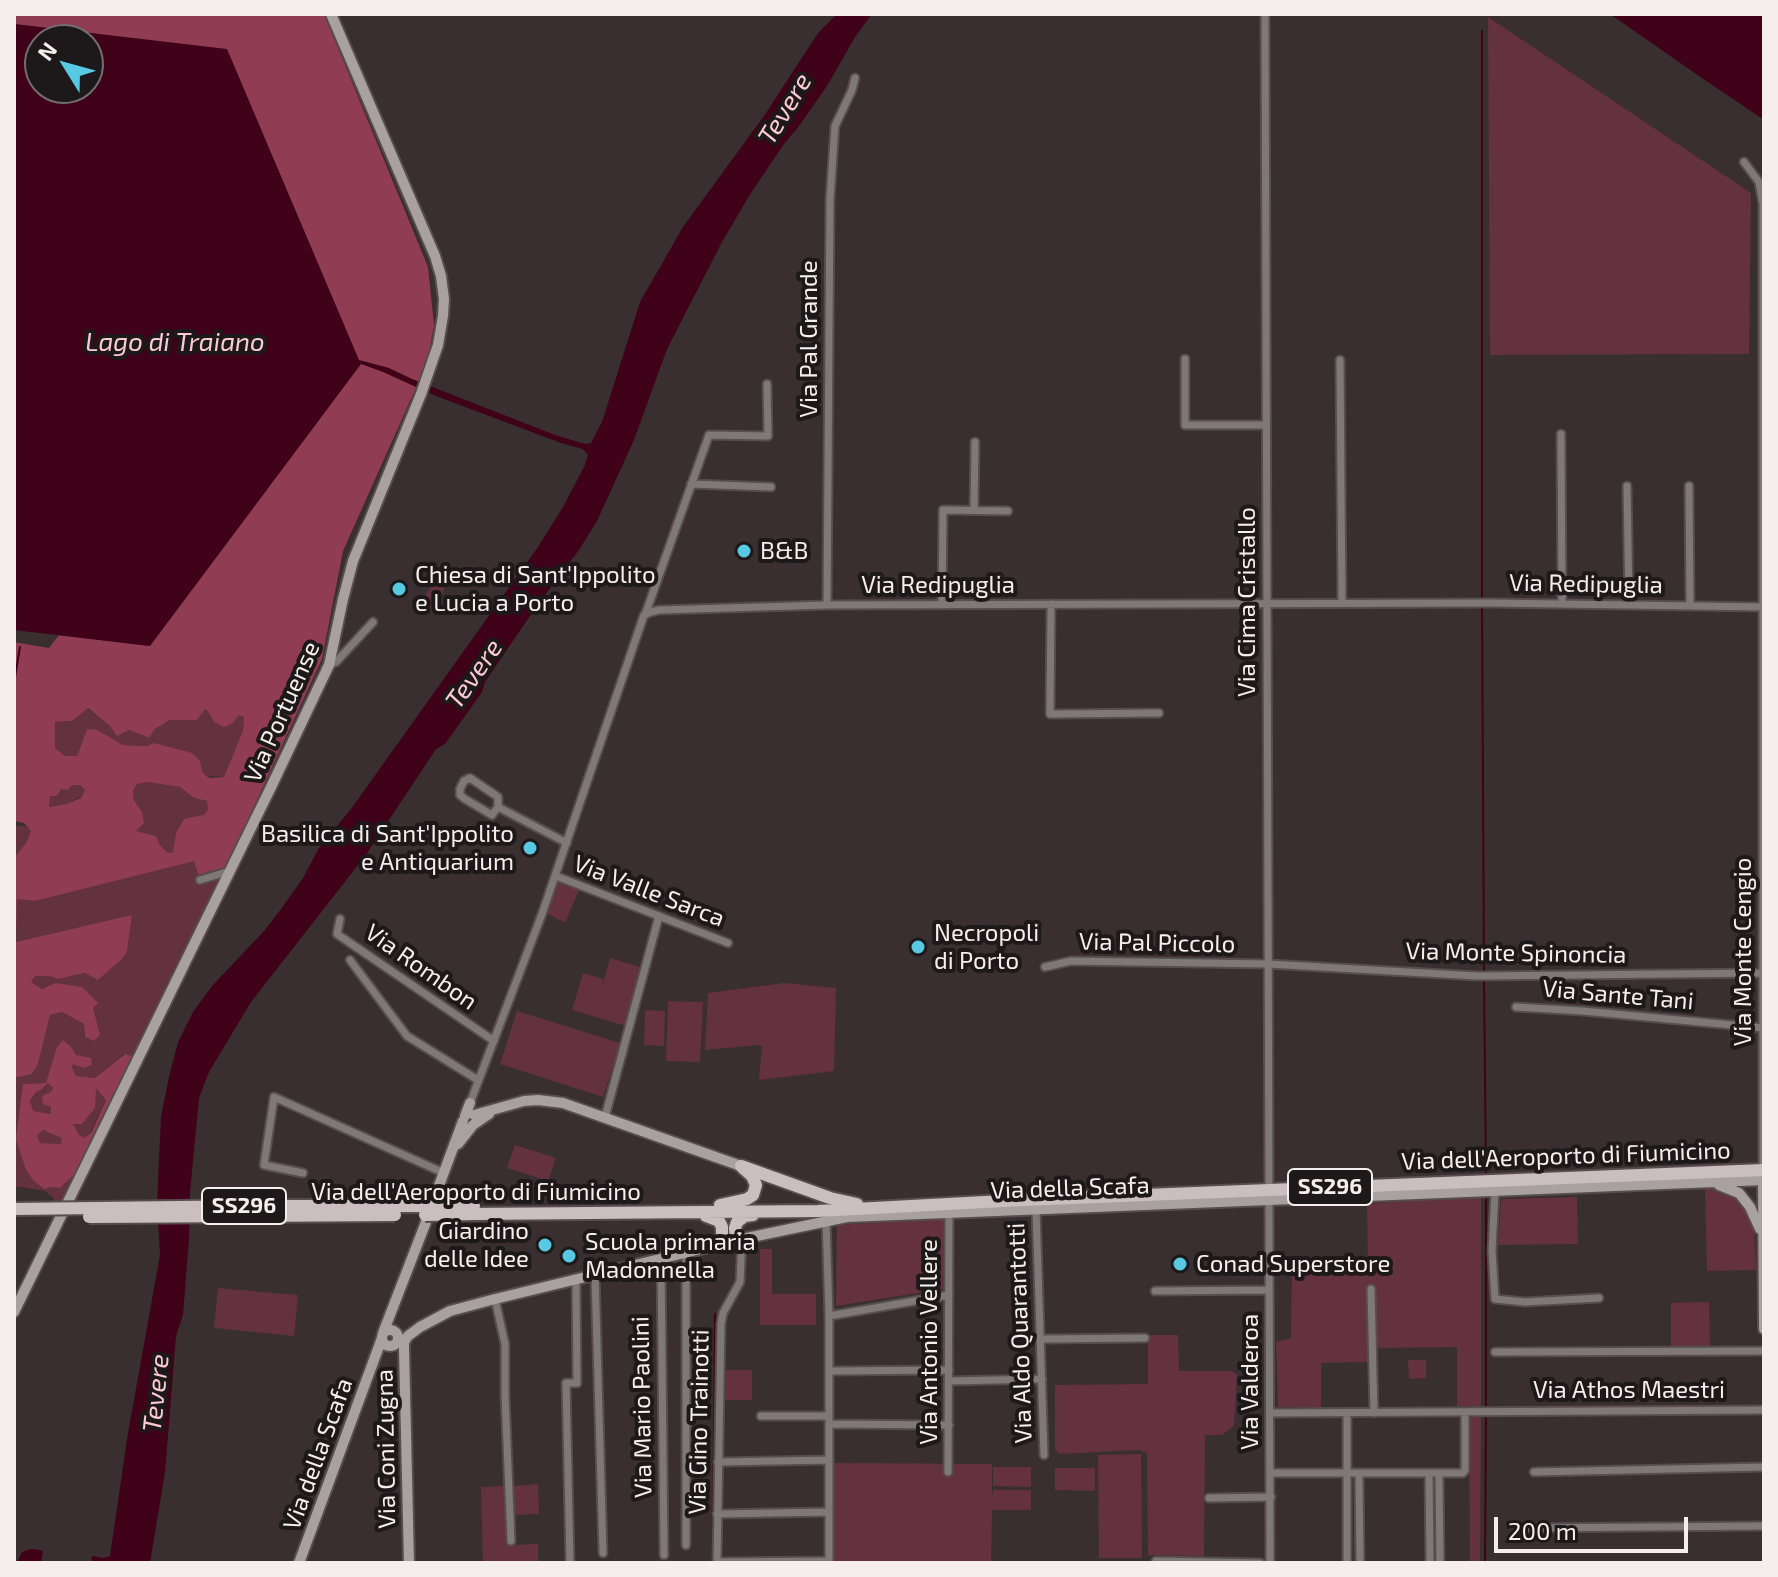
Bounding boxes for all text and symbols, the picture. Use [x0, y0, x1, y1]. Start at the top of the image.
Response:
north arrow [24, 24, 104, 104]
text: N [31, 37, 62, 65]
water label: Tevere [752, 68, 818, 150]
street label: Via Pal Grande [795, 260, 823, 418]
water label: Lago di Traiano [85, 326, 265, 358]
street label: Via Cima Cristallo [1233, 507, 1261, 697]
place label: B&B [760, 537, 808, 565]
marker: B&B [735, 542, 753, 560]
place label: Chiesa di Sant'Ippolito e Lucia a Porto [415, 561, 656, 617]
street label: Via Redipuglia [1509, 568, 1663, 600]
street label: Via Redipuglia [861, 571, 1015, 599]
marker: Chiesa di Sant'Ippolito e Lucia a Porto [390, 580, 408, 598]
water label: Tevere [439, 633, 509, 715]
street label: Via Portuense [238, 637, 326, 787]
place label: Basilica di Sant'Ippolito e Antiquarium [261, 820, 514, 876]
marker: Basilica di Sant'Ippolito e Antiquarium [521, 839, 539, 857]
street label: Via Valle Sarca [569, 849, 729, 933]
street label: Via Monte Cengio [1729, 858, 1757, 1046]
street label: Via Rombon [360, 918, 482, 1016]
place label: Necropoli di Porto [934, 919, 1039, 975]
street label: Via Pal Piccolo [1079, 927, 1235, 959]
street label: Via Monte Spinoncia [1405, 937, 1627, 969]
marker: Necropoli di Porto [909, 938, 927, 956]
street label: Via Sante Tani [1541, 974, 1695, 1016]
street label: Via dell'Aeroporto di Fiumicino [1401, 1136, 1731, 1176]
road number: SS296 [1288, 1169, 1372, 1205]
street label: Via della Scafa [990, 1171, 1150, 1205]
street label: Via dell'Aeroporto di Fiumicino [311, 1178, 641, 1206]
road number: SS296 [202, 1188, 286, 1224]
place label: Giardino delle Idee [424, 1217, 529, 1273]
street label: Via Aldo Quarantotti [1002, 1222, 1038, 1444]
place label: Scuola primaria Madonnella [585, 1228, 756, 1284]
marker: Giardino delle Idee [536, 1236, 554, 1254]
street label: Via Antonio Vellere [915, 1239, 943, 1445]
marker: Scuola primaria Madonnella [560, 1247, 578, 1265]
place label: Conad Superstore [1196, 1250, 1390, 1278]
marker: Conad Superstore [1171, 1255, 1189, 1273]
street label: Via Valderoa [1236, 1314, 1264, 1450]
street label: Via Mario Paolini [626, 1316, 658, 1498]
street label: Via Gino Trainotti [683, 1329, 715, 1515]
water label: Tevere [136, 1353, 176, 1433]
street label: Via Coni Zugna [370, 1369, 402, 1529]
street label: Via della Scafa [277, 1374, 359, 1534]
street label: Via Athos Maestri [1533, 1376, 1725, 1404]
scale bar [1498, 1501, 1692, 1551]
text: 200 m [1508, 1516, 1577, 1545]

